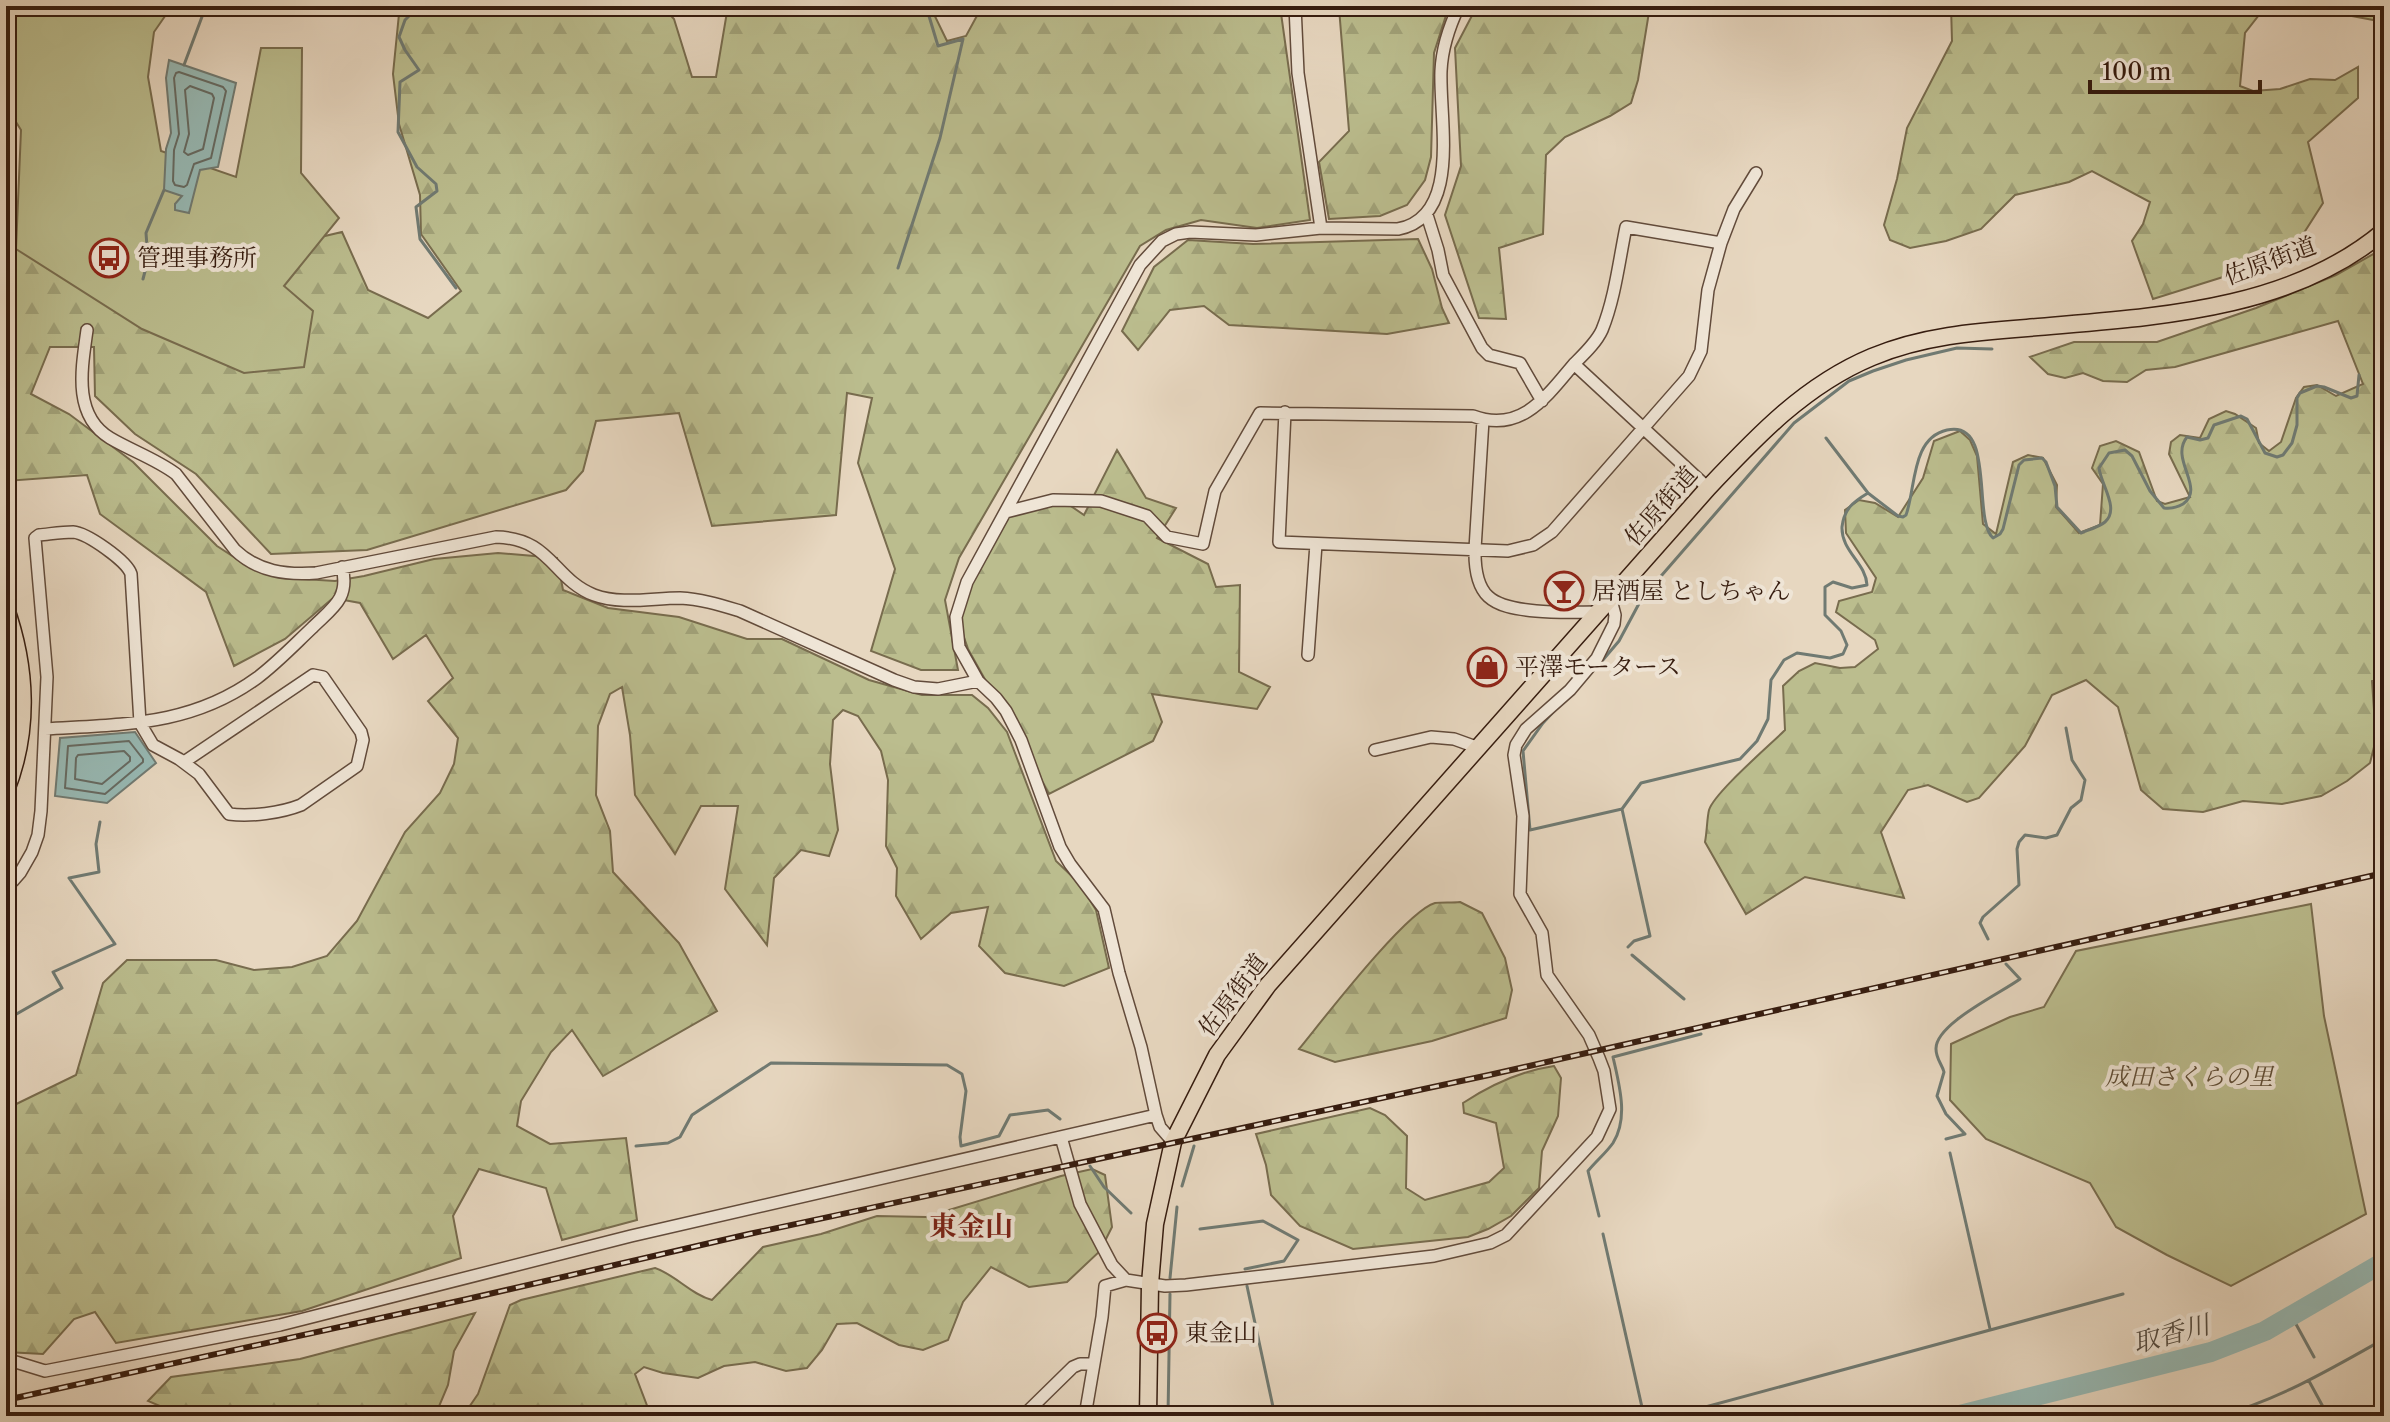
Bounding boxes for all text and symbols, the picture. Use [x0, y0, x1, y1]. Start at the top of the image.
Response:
scale bar [2090, 44, 2260, 94]
text: 100 m [2102, 57, 2171, 86]
street label: 佐原街道 [2220, 230, 2320, 291]
bus stop icon: 管理事務所 [88, 237, 130, 279]
place label: 管理事務所 [137, 243, 257, 272]
street label: 佐原街道 [1618, 460, 1703, 551]
bar icon: 居酒屋 としちゃん [1543, 570, 1585, 612]
place label: 居酒屋 としちゃん [1592, 576, 1790, 605]
shop icon: 平澤モータース [1466, 646, 1508, 688]
place label: 平澤モータース [1515, 652, 1681, 681]
street label: 佐原街道 [1192, 948, 1273, 1042]
park label: 成田さくらの里 [2105, 1062, 2275, 1091]
district label: 東金山 [929, 1209, 1013, 1243]
water label: 取香川 [2129, 1308, 2216, 1360]
bus stop icon: 東金山 [1136, 1312, 1178, 1354]
place label: 東金山 [1185, 1318, 1257, 1347]

